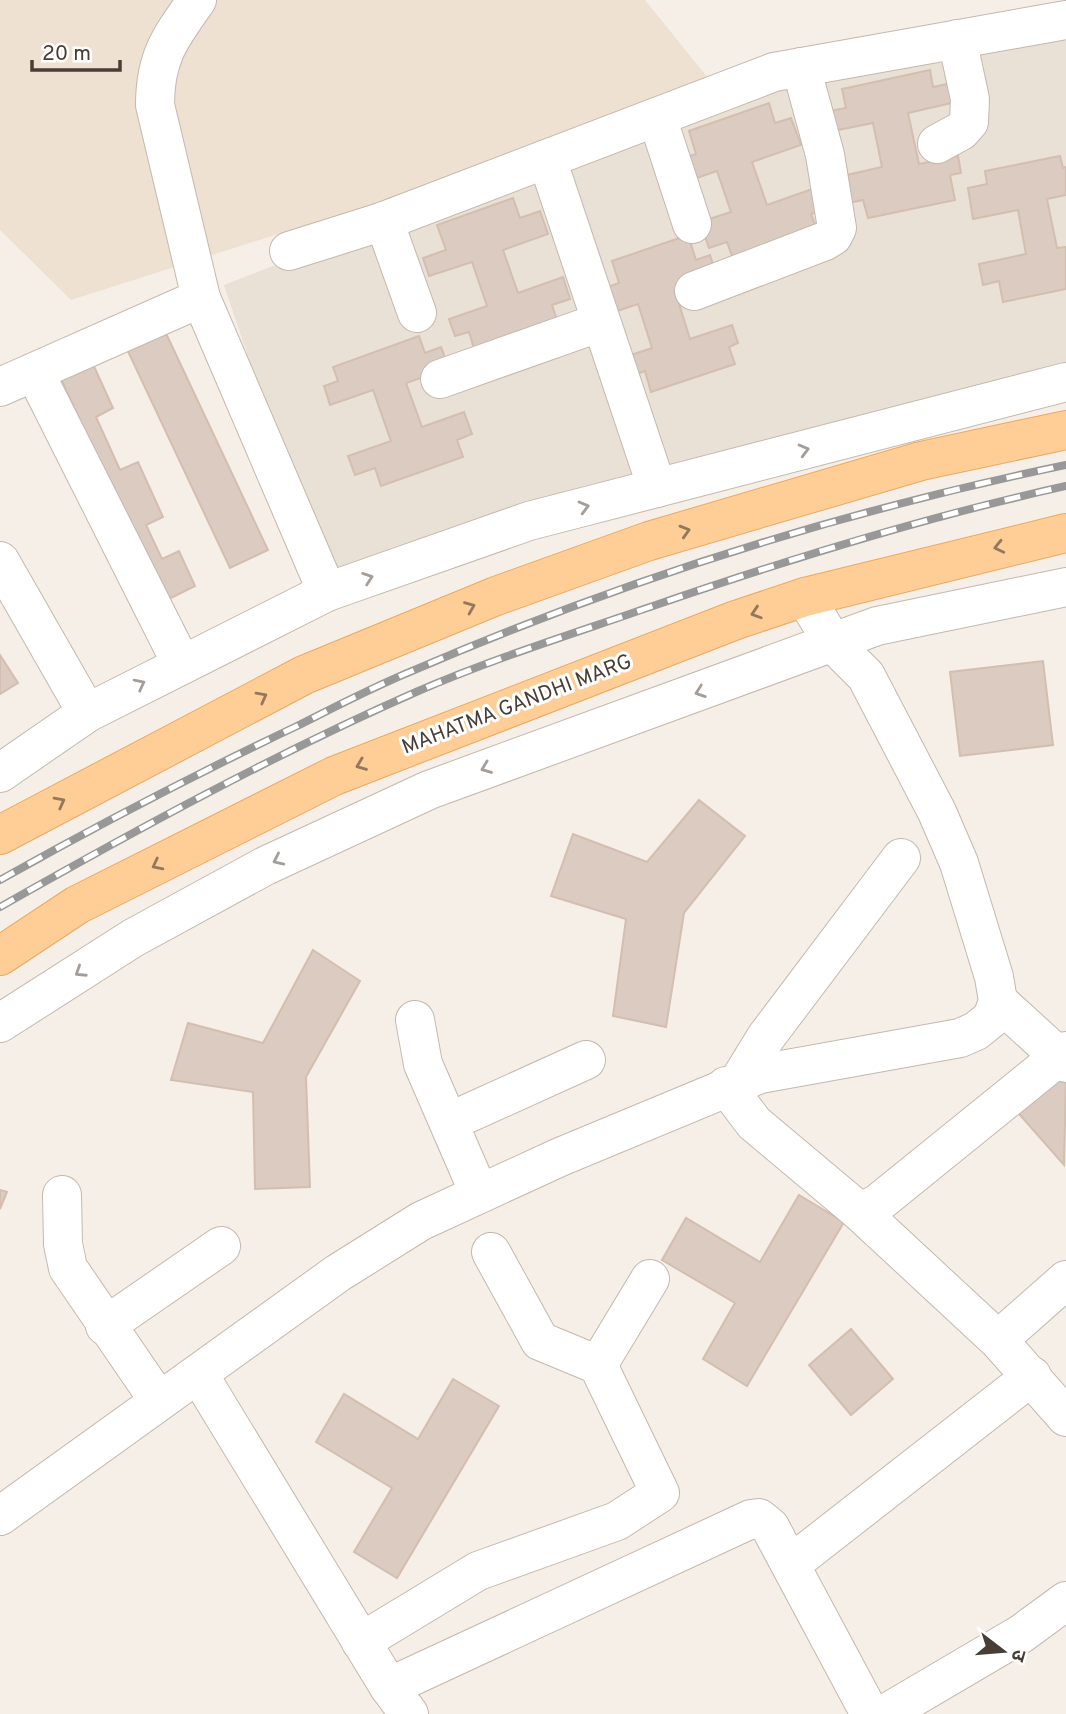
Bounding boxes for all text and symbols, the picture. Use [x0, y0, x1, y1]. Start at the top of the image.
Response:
scale bar [32, 28, 119, 72]
text: 20 m [42, 41, 91, 68]
one-way arrow [798, 444, 810, 458]
one-way arrow [578, 501, 590, 515]
one-way arrow [678, 524, 690, 539]
one-way arrow [993, 539, 1005, 554]
one-way arrow [362, 572, 374, 586]
one-way arrow [464, 601, 476, 615]
one-way arrow [751, 605, 763, 619]
street label: MAHATMA GANDHI MARG [398, 649, 636, 761]
one-way arrow [133, 679, 145, 692]
one-way arrow [695, 684, 707, 698]
one-way arrow [254, 691, 267, 705]
one-way arrow [356, 757, 368, 771]
one-way arrow [481, 760, 493, 774]
one-way arrow [53, 797, 65, 810]
one-way arrow [273, 852, 285, 866]
one-way arrow [152, 856, 164, 870]
one-way arrow [75, 964, 88, 977]
north arrow [968, 1616, 1038, 1686]
text: उ [1004, 1646, 1030, 1665]

